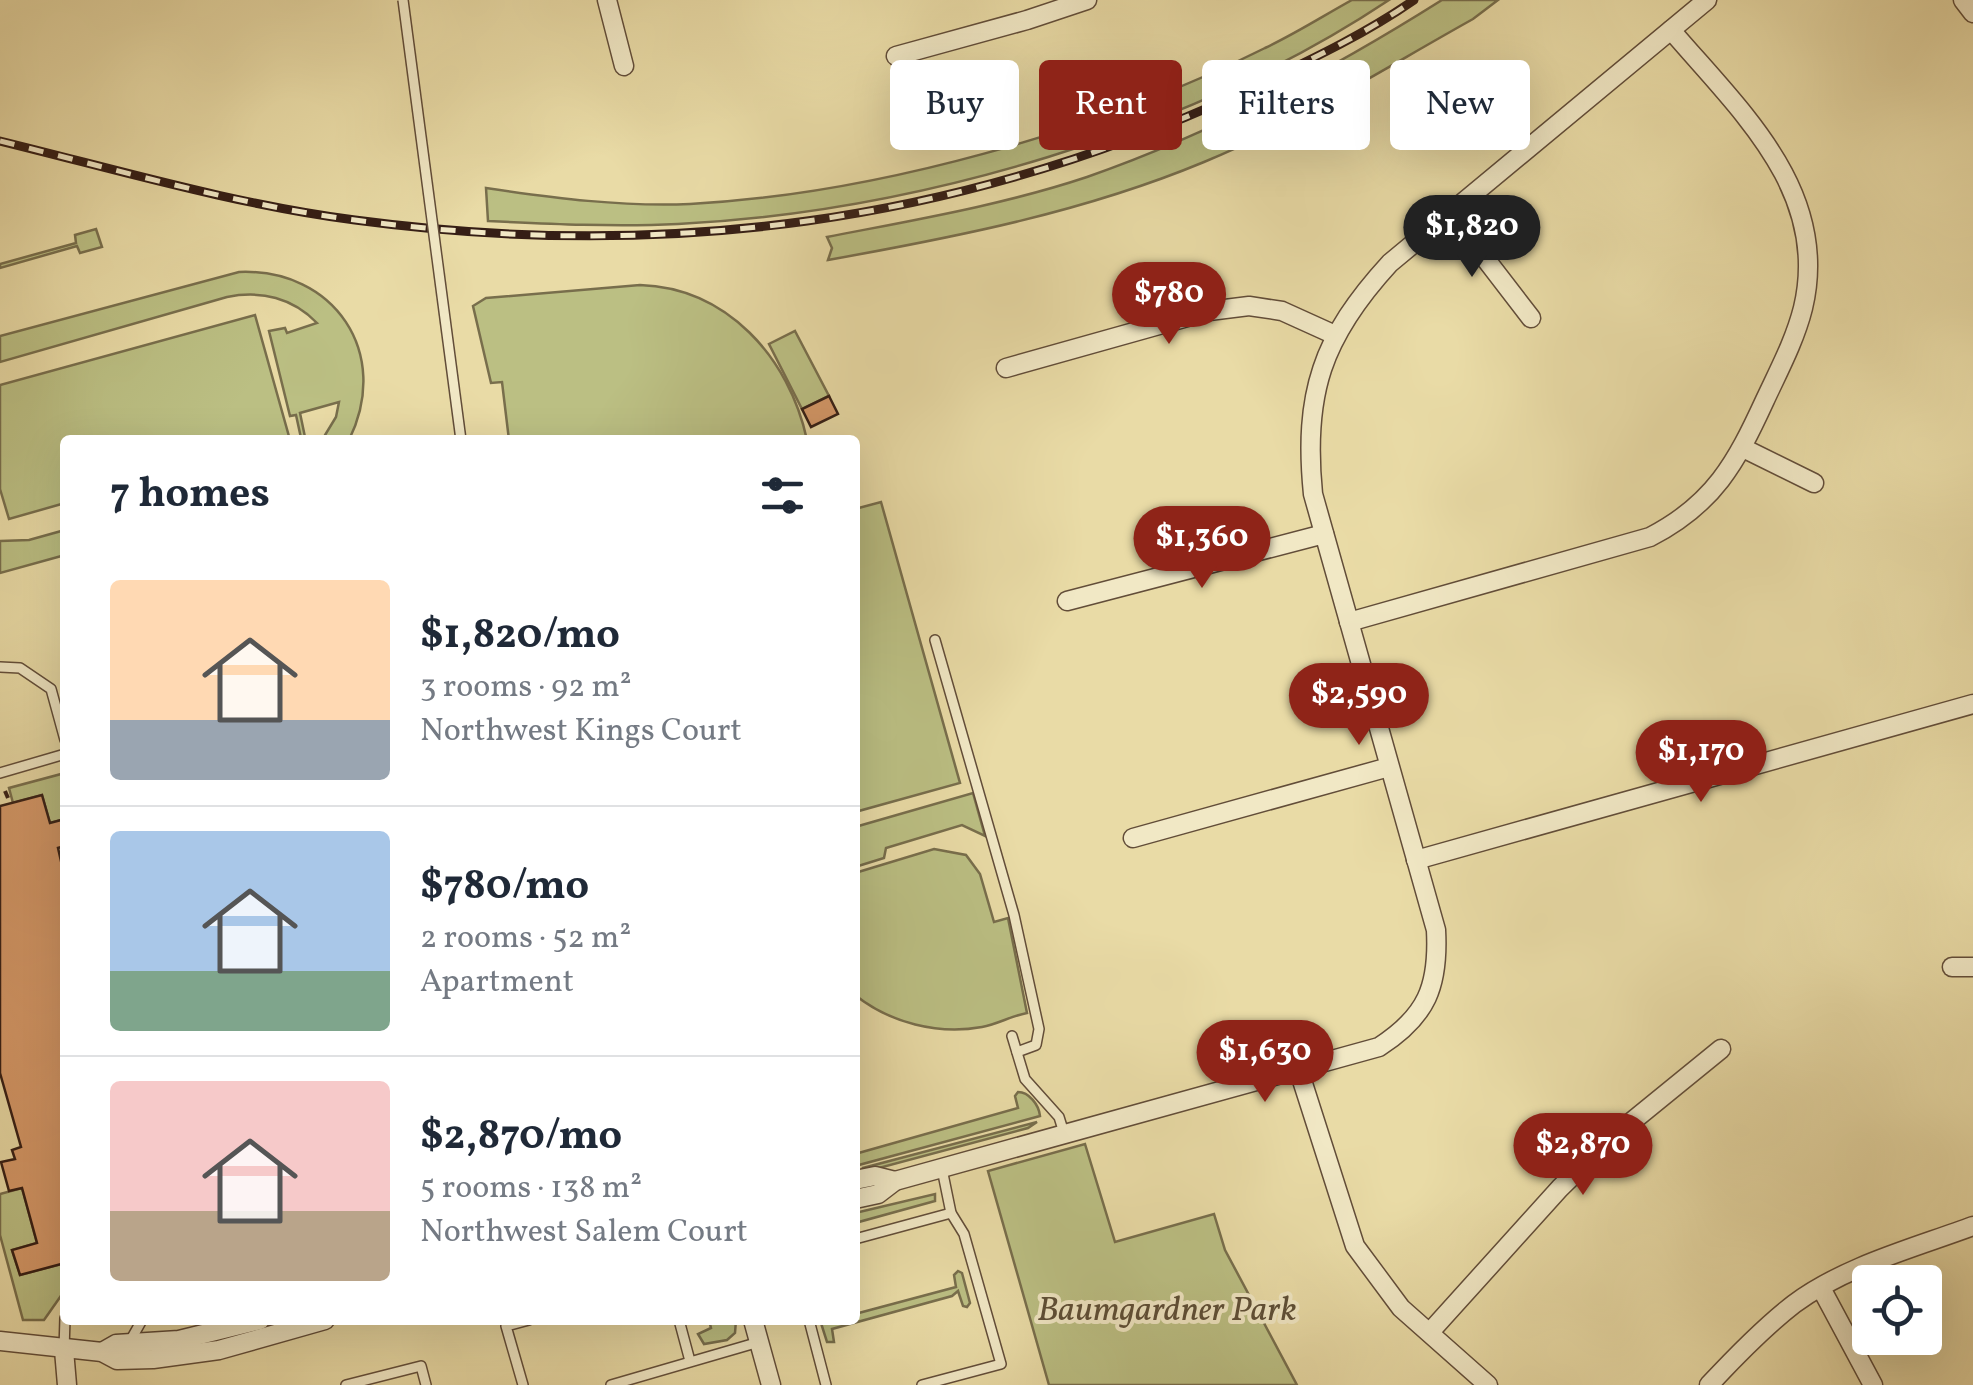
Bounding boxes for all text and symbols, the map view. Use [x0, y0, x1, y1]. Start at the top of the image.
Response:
chip: Buy [890, 60, 1019, 150]
chip: Rent [1039, 60, 1182, 150]
chip: Filters [1202, 60, 1370, 150]
chip: New [1390, 60, 1530, 150]
pin: $1,820 [1391, 195, 1553, 280]
text: $1,820 [1425, 205, 1519, 249]
pin: $780 [1110, 262, 1228, 347]
text: $780 [1134, 272, 1204, 316]
text: 7 homes [110, 466, 270, 525]
icon: filters [755, 468, 810, 523]
pin: $1,360 [1121, 506, 1283, 591]
text: $1,360 [1156, 516, 1248, 560]
text: $1,820/mo [420, 607, 620, 666]
icon: home [190, 620, 310, 740]
pin: $2,590 [1278, 663, 1440, 748]
text: 3 rooms · 92 m² [420, 666, 632, 710]
text: $2,590 [1311, 673, 1407, 717]
text: Northwest Kings Court [420, 710, 742, 754]
pin: $1,170 [1620, 720, 1782, 805]
text: $1,170 [1658, 730, 1744, 774]
text: $780/mo [420, 858, 589, 917]
icon: home [190, 871, 310, 991]
text: 2 rooms · 52 m² [420, 917, 631, 961]
text: Apartment [420, 961, 574, 1005]
pin: $1,630 [1184, 1020, 1346, 1105]
text: $1,630 [1219, 1030, 1311, 1074]
text: $2,870/mo [420, 1108, 622, 1167]
pin: $2,870 [1502, 1113, 1664, 1198]
icon: home [190, 1121, 310, 1241]
text: $2,870 [1535, 1123, 1631, 1167]
text: 5 rooms · 138 m² [420, 1167, 642, 1211]
text: Northwest Salem Court [420, 1211, 748, 1255]
map controls [1852, 1265, 1942, 1355]
button: locate [1852, 1265, 1942, 1355]
park label: Baumgardner Park [1037, 1287, 1297, 1335]

